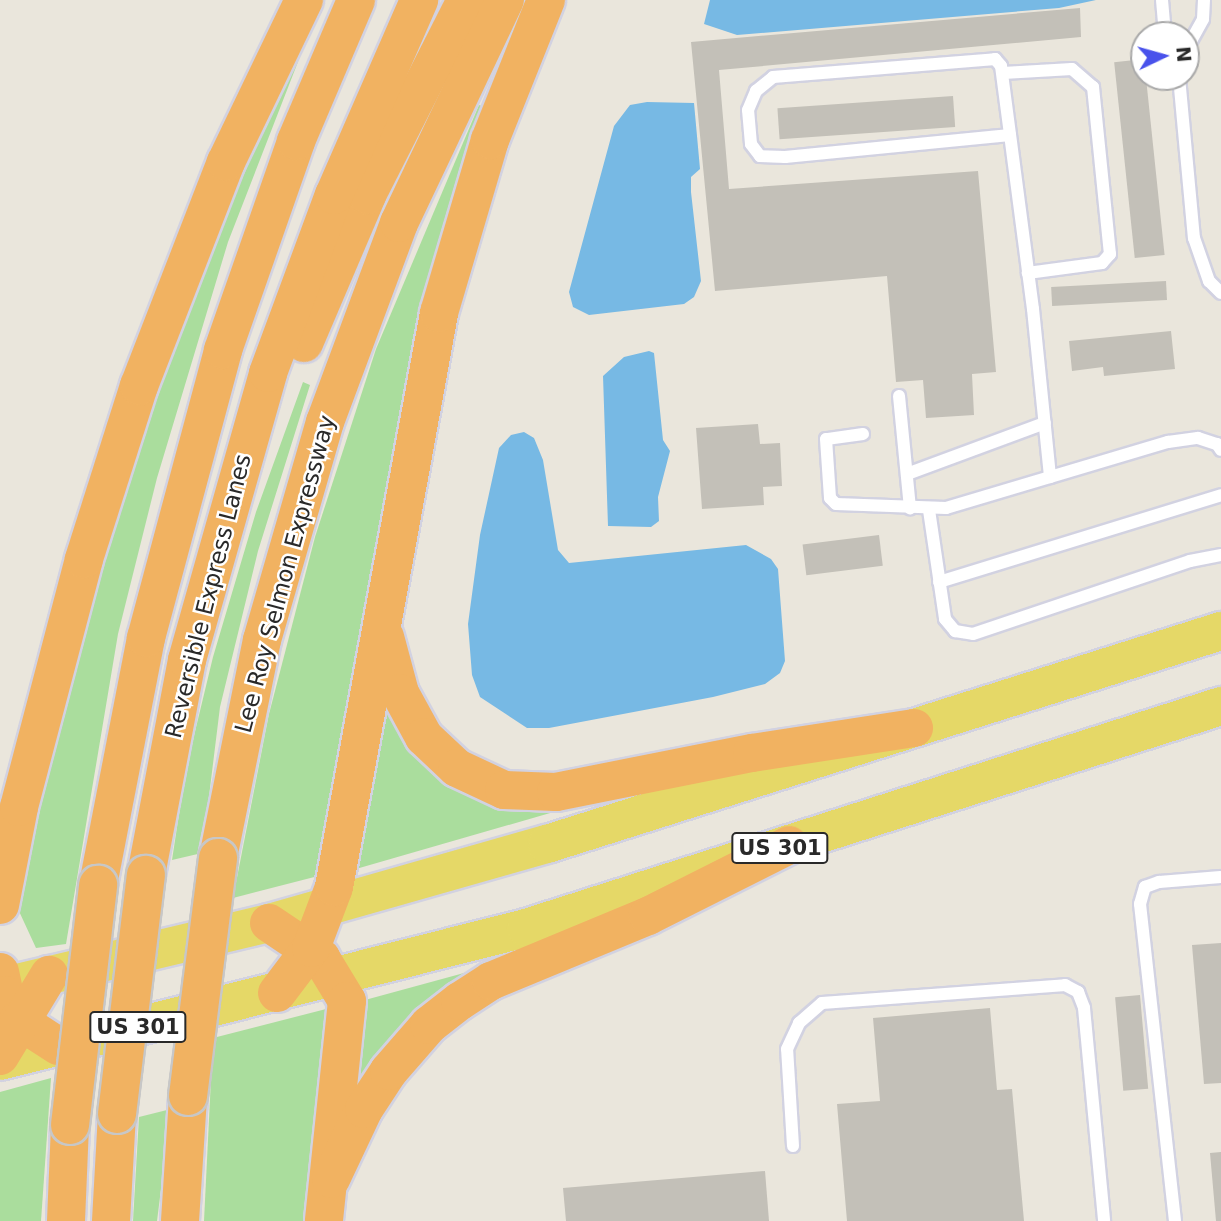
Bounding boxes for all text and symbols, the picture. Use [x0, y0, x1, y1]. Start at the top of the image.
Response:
north arrow [1130, 21, 1200, 91]
text: N [1172, 45, 1196, 63]
street label: Lee Roy Selmon Expressway [229, 412, 341, 736]
street label: Reversible Express Lanes [159, 451, 257, 741]
road number: US 301 [731, 830, 829, 866]
road number: US 301 [89, 1010, 187, 1044]

